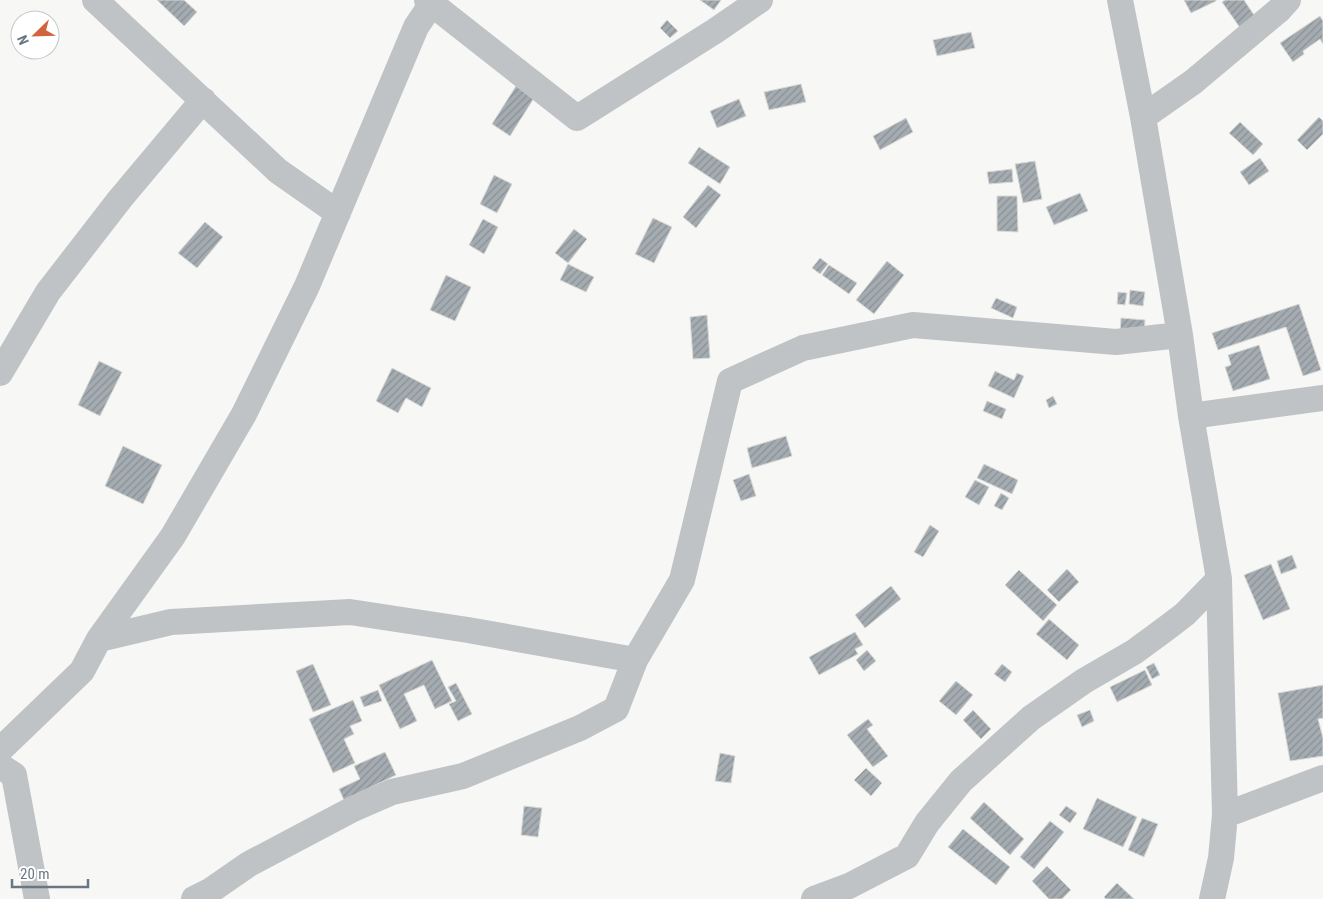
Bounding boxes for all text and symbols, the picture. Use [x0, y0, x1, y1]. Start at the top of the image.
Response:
north arrow [10, 10, 60, 60]
text: N [14, 33, 32, 47]
scale bar [12, 856, 89, 888]
text: 20 m [20, 865, 50, 883]

